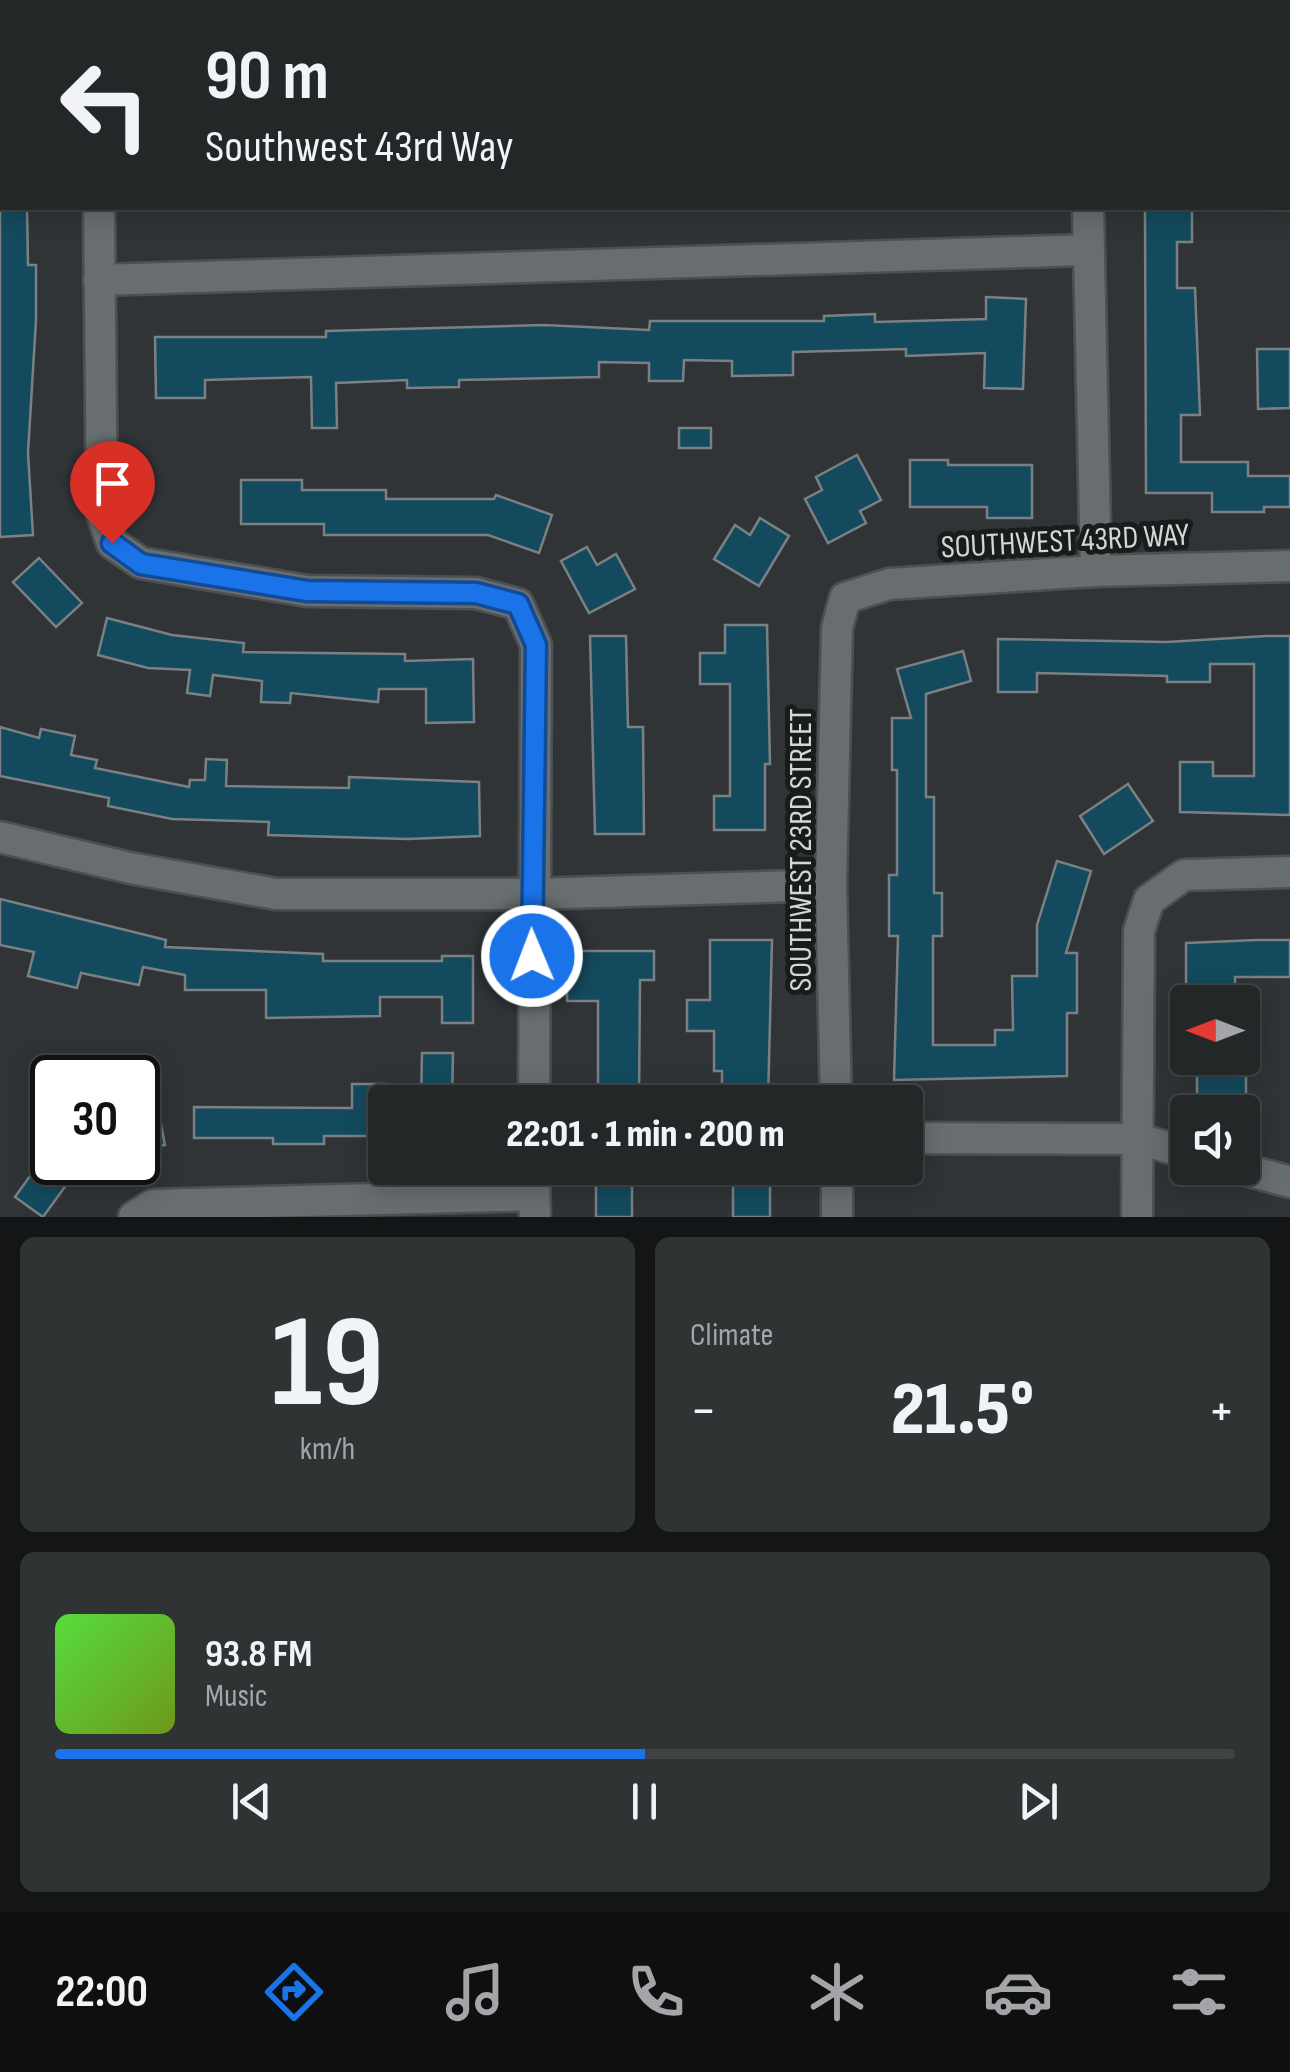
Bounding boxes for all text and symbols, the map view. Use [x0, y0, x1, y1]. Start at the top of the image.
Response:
text: 90 m [205, 35, 329, 119]
icon: left [40, 40, 170, 170]
text: Southwest 43rd Way [205, 120, 513, 175]
pin [70, 441, 155, 544]
icon: arrive [85, 456, 140, 511]
street label: SOUTHWEST 43RD WAY [940, 515, 1191, 567]
street label: SOUTHWEST 23RD STREET [782, 709, 821, 991]
position arrow [480, 904, 584, 1008]
north arrow [1170, 985, 1260, 1075]
map controls [1170, 985, 1260, 1185]
speed limit sign: 30 [30, 1055, 160, 1185]
button: sound [1170, 1095, 1260, 1185]
text: 22:01 · 1 min · 200 m [506, 1112, 785, 1157]
text: 19 [271, 1287, 384, 1443]
text: Climate [690, 1316, 773, 1355]
text: 21.5° [891, 1365, 1034, 1456]
text: − [690, 1378, 717, 1445]
text: + [1208, 1378, 1235, 1445]
text: km/h [300, 1430, 355, 1469]
text: 93.8 FM [205, 1632, 312, 1677]
text: Music [205, 1677, 268, 1716]
icon: previous [224, 1774, 279, 1829]
icon: pause [617, 1774, 672, 1829]
icon: next [1011, 1774, 1066, 1829]
icon: directions [259, 1957, 329, 2027]
icon: music [440, 1957, 510, 2027]
icon: phone [621, 1957, 691, 2027]
icon: climate [802, 1957, 872, 2027]
icon: car [983, 1957, 1053, 2027]
icon: filters [1164, 1957, 1234, 2027]
text: 22:00 [56, 1965, 148, 2020]

